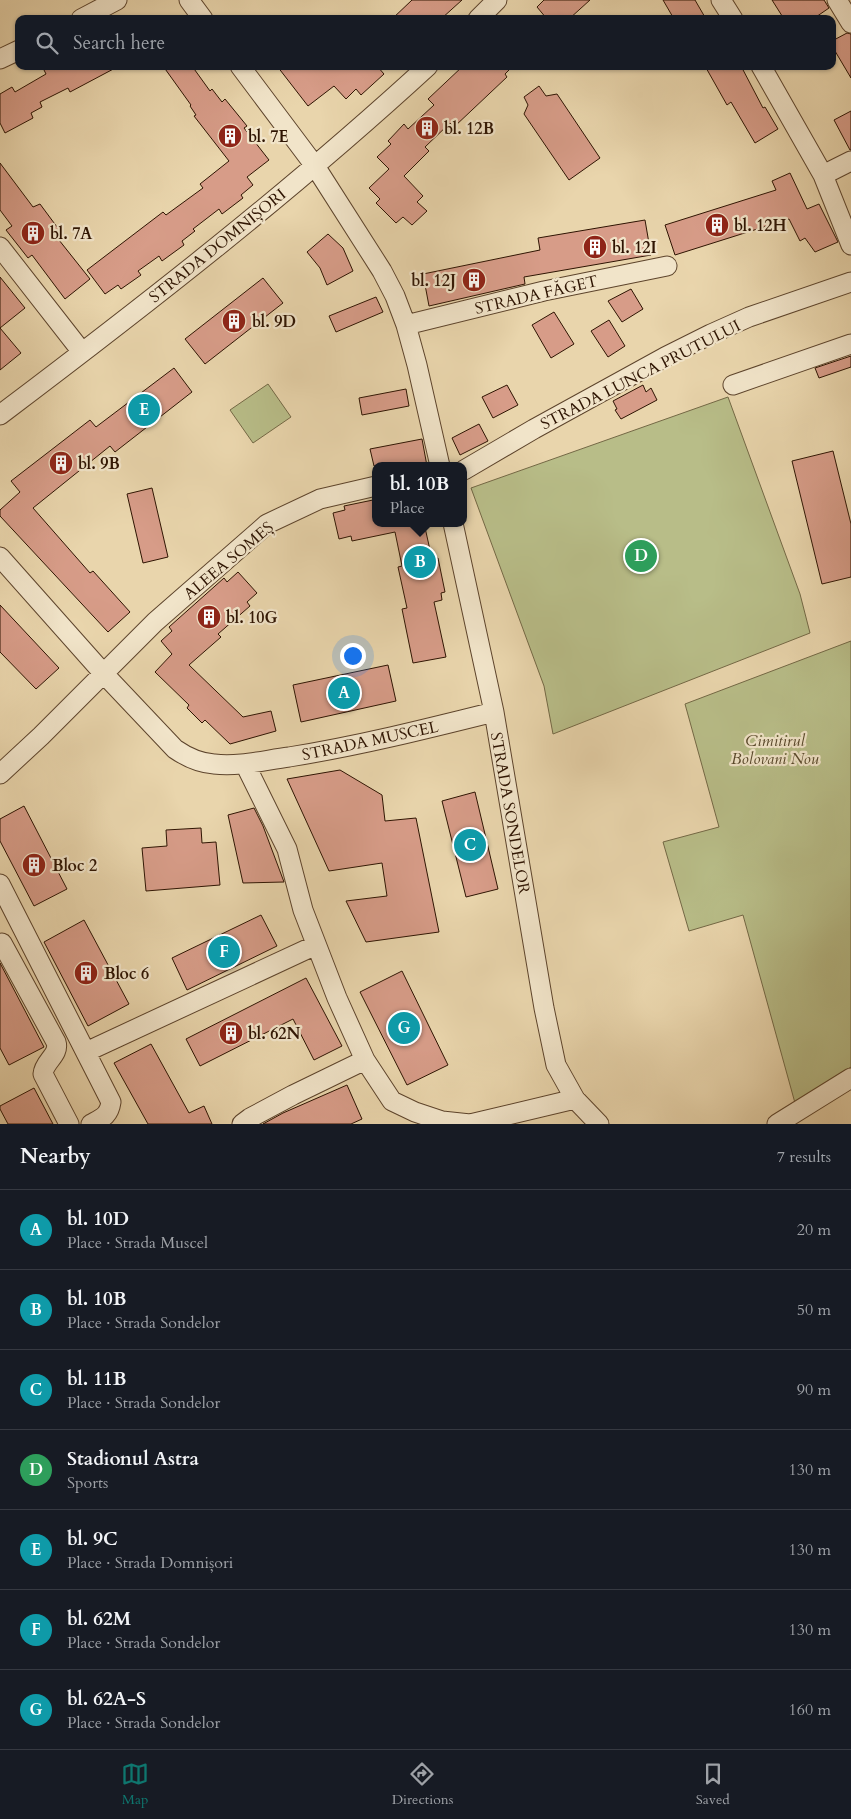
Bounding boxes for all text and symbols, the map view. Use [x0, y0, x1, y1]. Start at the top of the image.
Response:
search box [15, 15, 836, 70]
icon: search [33, 29, 61, 57]
text: Search here [73, 30, 165, 56]
building icon: bl. 12B [414, 115, 440, 141]
place label: bl. 12B [444, 118, 494, 140]
building icon: bl. 7E [217, 123, 243, 149]
place label: bl. 7E [248, 126, 289, 148]
street label: STRADA DOMNIȘORI [145, 184, 291, 308]
building icon: bl. 12H [704, 212, 730, 238]
place label: bl. 12H [734, 215, 787, 237]
building icon: bl. 7A [20, 220, 46, 246]
place label: bl. 7A [50, 223, 92, 245]
building icon: bl. 12I [582, 234, 608, 260]
place label: bl. 12I [612, 237, 657, 259]
building icon: bl. 12J [461, 267, 487, 293]
place label: bl. 12J [411, 270, 456, 292]
street label: STRADA FĂGET [473, 270, 600, 320]
building icon: bl. 9D [221, 308, 247, 334]
place label: bl. 9D [252, 311, 296, 333]
street label: STRADA LUNCA PRUTULUI [537, 315, 744, 435]
pin: E [128, 391, 160, 429]
building icon: bl. 9B [48, 450, 74, 476]
place label: bl. 9B [78, 453, 120, 475]
popup [372, 462, 467, 527]
text: bl. 10B [390, 471, 449, 497]
text: Place [390, 497, 425, 519]
street label: ALEEA SOMEȘ [179, 517, 278, 605]
pin: D [625, 537, 657, 575]
pin: B [404, 543, 436, 581]
building icon: bl. 10G [196, 604, 222, 630]
place label: bl. 10G [226, 607, 278, 629]
your location [340, 643, 366, 669]
pin: A [328, 674, 360, 712]
street label: STRADA MUSCEL [300, 716, 441, 766]
park label: Cimitirul Bolovani Nou [731, 730, 819, 770]
street label: STRADA SONDELOR [485, 731, 535, 896]
pin: C [454, 826, 486, 864]
building icon: Bloc 2 [21, 852, 47, 878]
place label: Bloc 2 [52, 855, 97, 877]
pin: F [208, 933, 240, 971]
building icon: Bloc 6 [73, 960, 99, 986]
place label: Bloc 6 [104, 963, 149, 985]
pin: G [388, 1009, 420, 1047]
building icon: bl. 62N [218, 1020, 244, 1046]
place label: bl. 62N [248, 1023, 301, 1045]
text: Nearby [20, 1142, 91, 1171]
text: 7 results [777, 1146, 831, 1168]
text: bl. 10D [67, 1206, 129, 1232]
text: A [30, 1219, 42, 1241]
text: 20 m [797, 1219, 831, 1241]
text: Place · Strada Muscel [67, 1232, 208, 1254]
text: bl. 10B [67, 1286, 127, 1312]
text: B [30, 1299, 42, 1321]
text: 50 m [797, 1299, 831, 1321]
text: Place · Strada Sondelor [67, 1312, 220, 1334]
text: bl. 11B [67, 1366, 127, 1392]
text: C [30, 1379, 42, 1401]
text: 90 m [797, 1379, 831, 1401]
text: Place · Strada Sondelor [67, 1392, 220, 1414]
text: Stadionul Astra [67, 1446, 199, 1472]
text: D [29, 1459, 43, 1481]
text: 130 m [789, 1459, 831, 1481]
text: Sports [67, 1472, 108, 1494]
text: bl. 9C [67, 1526, 118, 1552]
text: E [31, 1539, 41, 1561]
text: 130 m [789, 1539, 831, 1561]
text: Place · Strada Domnișori [67, 1552, 233, 1574]
text: bl. 62M [67, 1606, 131, 1632]
text: F [31, 1619, 41, 1641]
text: 130 m [789, 1619, 831, 1641]
text: Place · Strada Sondelor [67, 1632, 220, 1654]
text: bl. 62A-S [67, 1686, 146, 1712]
text: G [29, 1699, 43, 1721]
text: 160 m [789, 1699, 831, 1721]
text: Place · Strada Sondelor [67, 1712, 220, 1734]
tab: Map [121, 1760, 149, 1809]
tab: Directions [392, 1760, 453, 1809]
tab: Saved [696, 1760, 730, 1809]

